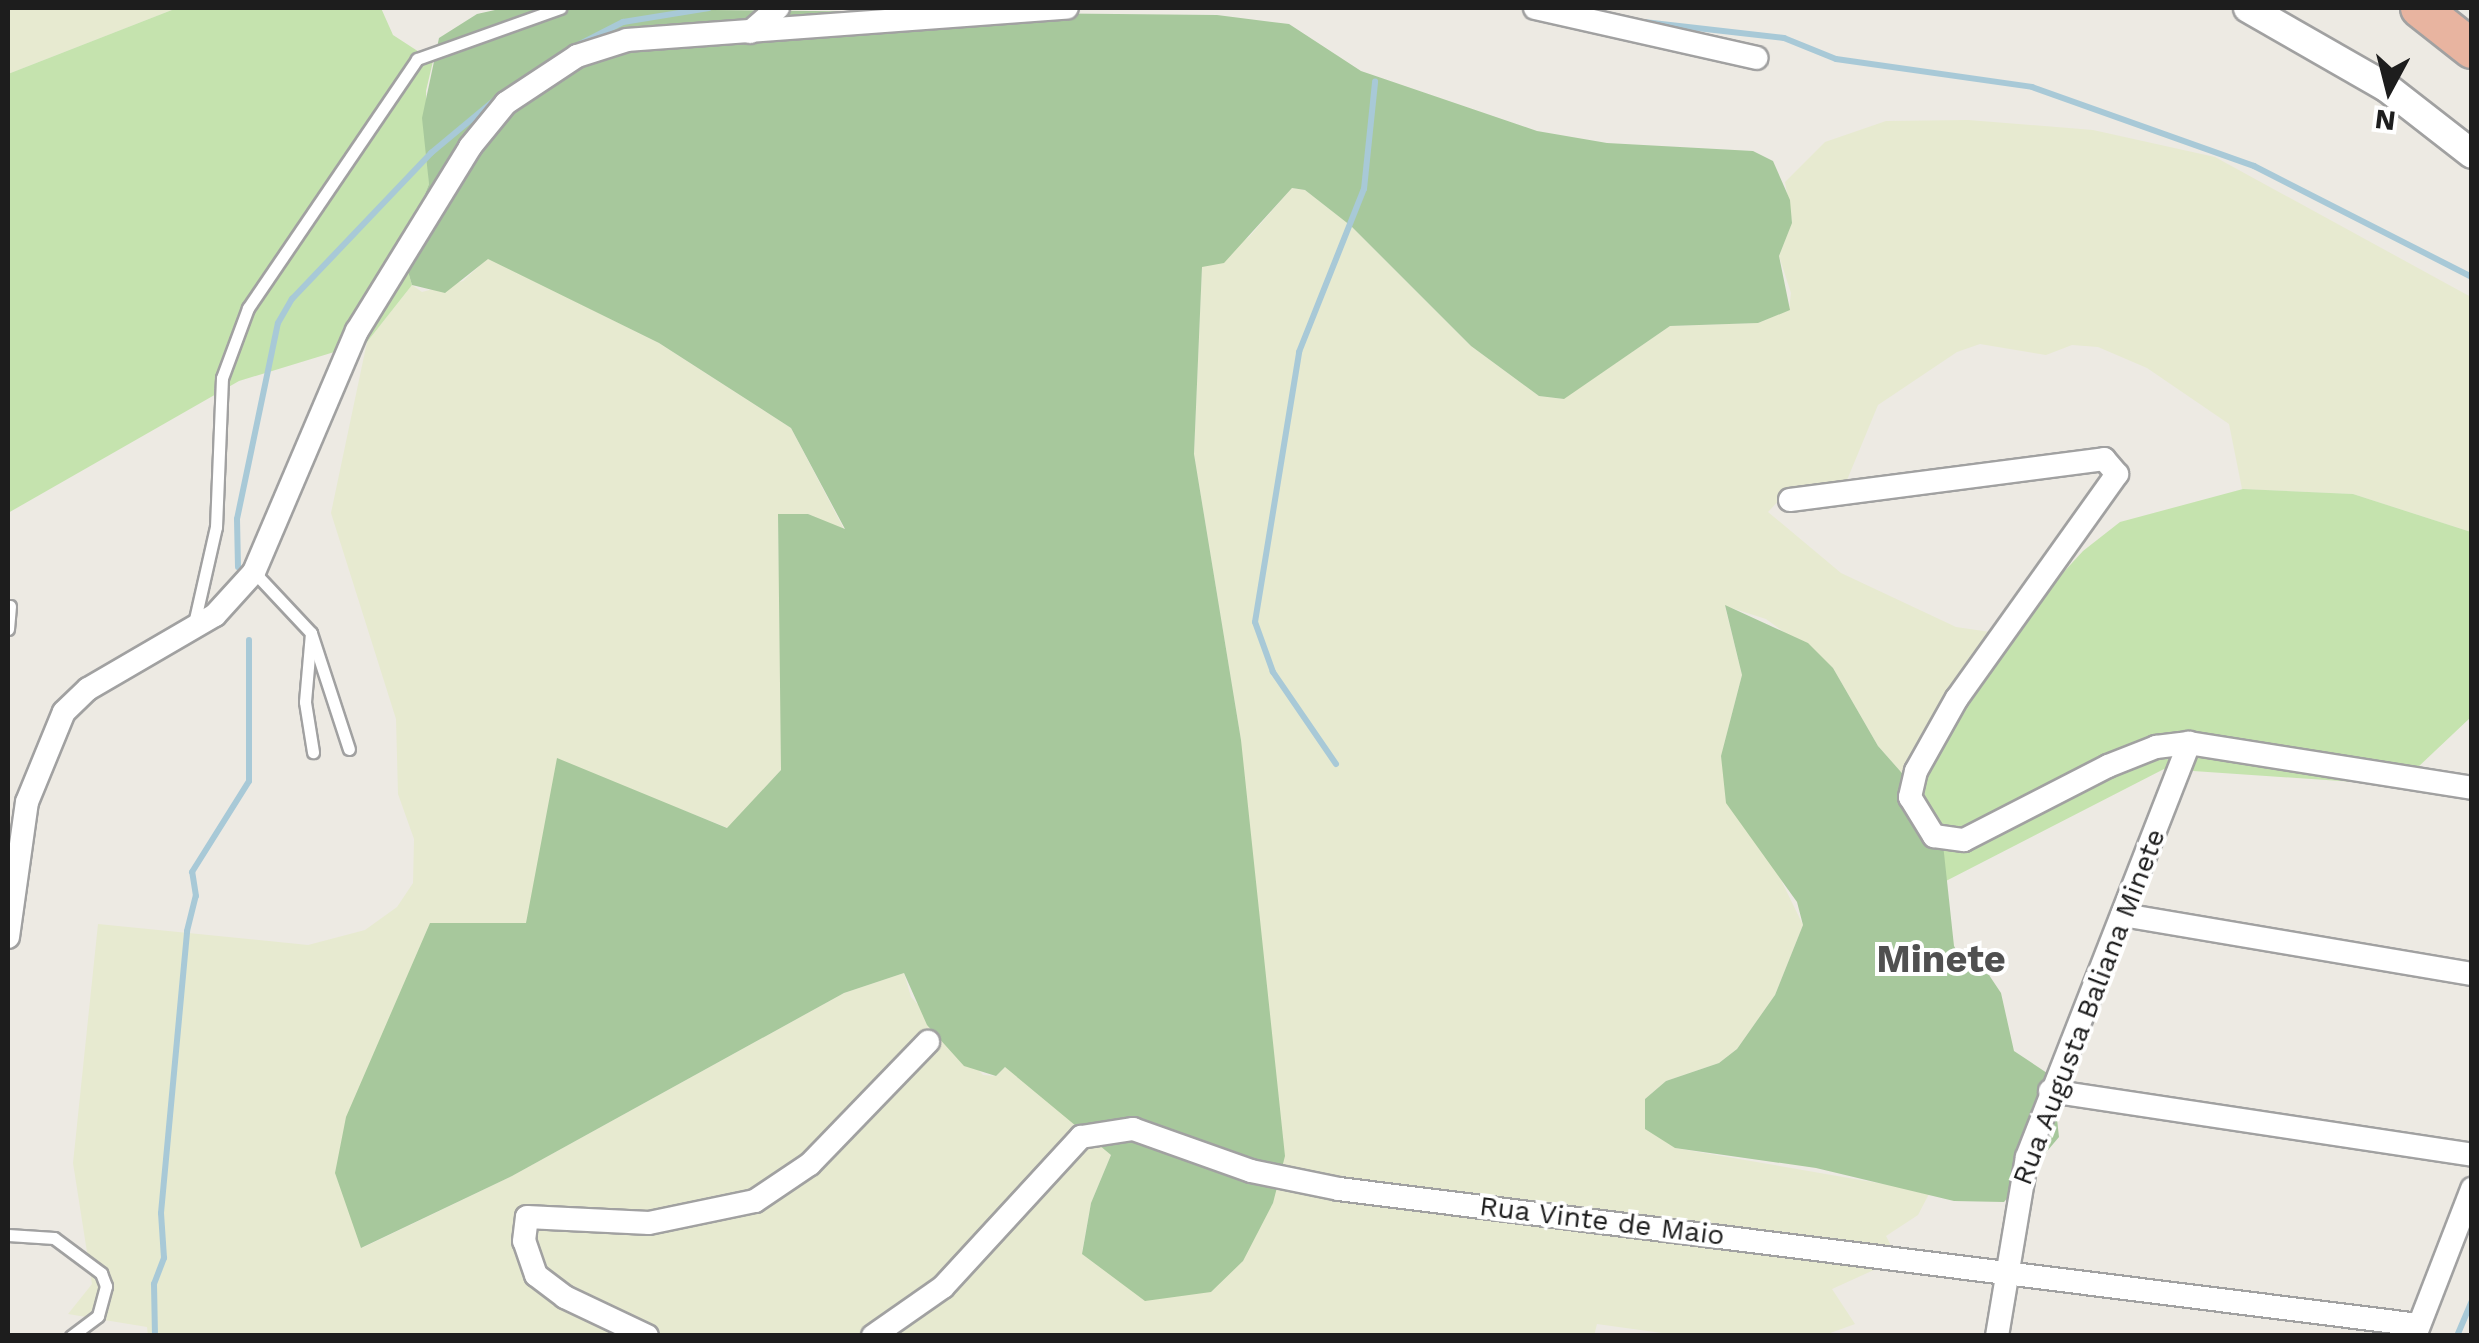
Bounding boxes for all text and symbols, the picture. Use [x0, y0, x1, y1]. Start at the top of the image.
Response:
north arrow [2339, 40, 2439, 140]
text: N [2373, 103, 2398, 138]
street label: Rua Augusta Baliana Minete [2005, 823, 2173, 1191]
district label: Minete [1876, 937, 2006, 983]
street label: Rua Vinte de Maio [1477, 1189, 1727, 1253]

